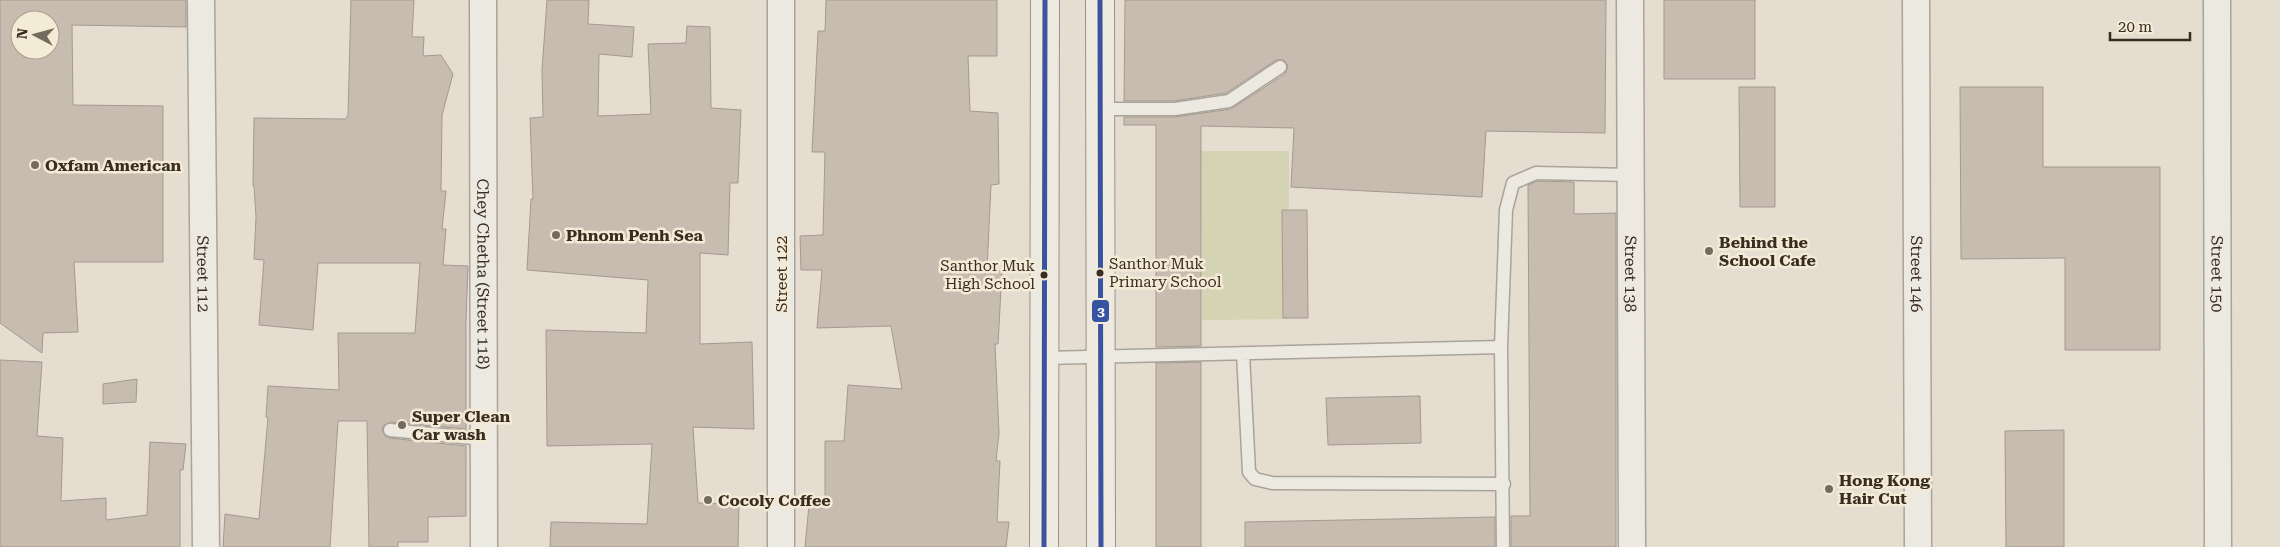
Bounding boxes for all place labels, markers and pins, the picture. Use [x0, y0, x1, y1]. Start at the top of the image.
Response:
place label: Oxfam American [45, 156, 182, 175]
marker: Oxfam American [29, 159, 41, 171]
place label: Phnom Penh Sea [566, 226, 703, 245]
marker: Phnom Penh Sea [550, 229, 562, 241]
place label: Behind the School Cafe [1719, 233, 1816, 270]
marker: Behind the School Cafe [1703, 245, 1715, 257]
place label: Santhor Muk Primary School [1109, 255, 1222, 291]
place label: Santhor Muk High School [940, 257, 1035, 293]
marker: Santhor Muk Primary School [1095, 268, 1105, 278]
marker: Santhor Muk High School [1039, 270, 1049, 280]
place label: Super Clean Car wash [412, 407, 511, 444]
marker: Super Clean Car wash [396, 419, 408, 431]
place label: Hong Kong Hair Cut [1839, 471, 1930, 508]
marker: Hong Kong Hair Cut [1823, 483, 1835, 495]
place label: Cocoly Coffee [718, 491, 831, 510]
marker: Cocoly Coffee [702, 494, 714, 506]

